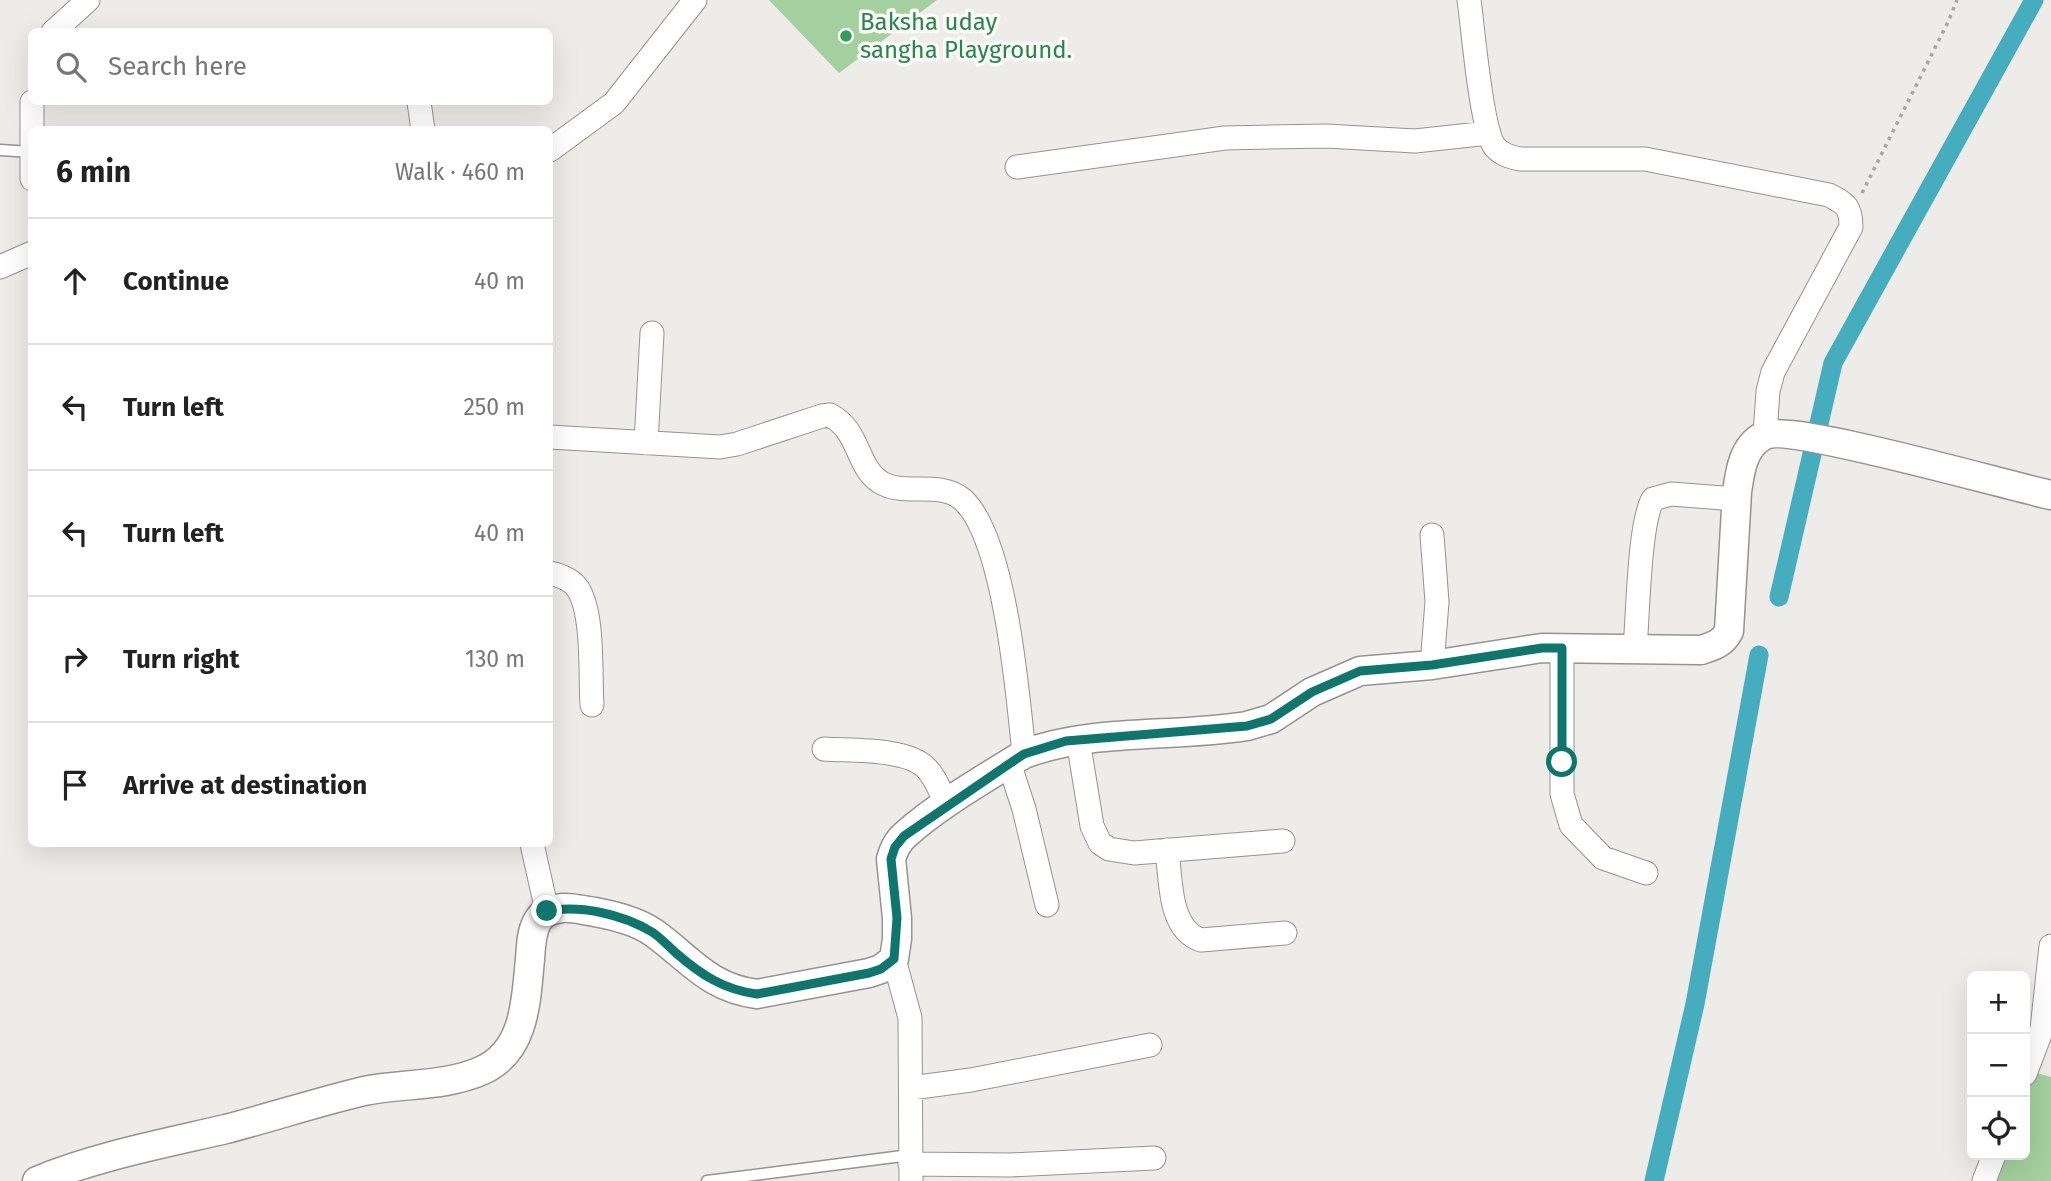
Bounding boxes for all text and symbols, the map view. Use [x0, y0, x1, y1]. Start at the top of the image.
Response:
place label: Baksha uday sangha Playground. [860, 8, 1072, 64]
search box [28, 28, 553, 105]
marker: Baksha uday sangha Playground. [838, 28, 854, 44]
icon: search [52, 48, 90, 86]
text: Search here [108, 51, 247, 82]
text: 6 min [56, 154, 131, 190]
text: Walk · 460 m [395, 158, 525, 186]
icon: ahead [56, 262, 94, 300]
text: Continue [123, 266, 229, 297]
text: 40 m [474, 267, 525, 295]
icon: left [56, 388, 94, 426]
text: Turn left [123, 392, 224, 423]
text: 250 m [463, 393, 525, 421]
icon: left [56, 514, 94, 552]
text: Turn left [123, 518, 224, 549]
text: 40 m [474, 519, 525, 547]
icon: right [56, 640, 94, 678]
text: Turn right [123, 644, 240, 675]
text: 130 m [465, 645, 525, 673]
route start [1546, 746, 1577, 777]
icon: arrive [56, 766, 94, 804]
text: Arrive at destination [123, 770, 367, 801]
route end [531, 895, 562, 926]
map controls [1967, 971, 2030, 1160]
button: + [1967, 971, 2030, 1034]
button: − [1967, 1034, 2030, 1097]
button: locate [1967, 1097, 2030, 1160]

